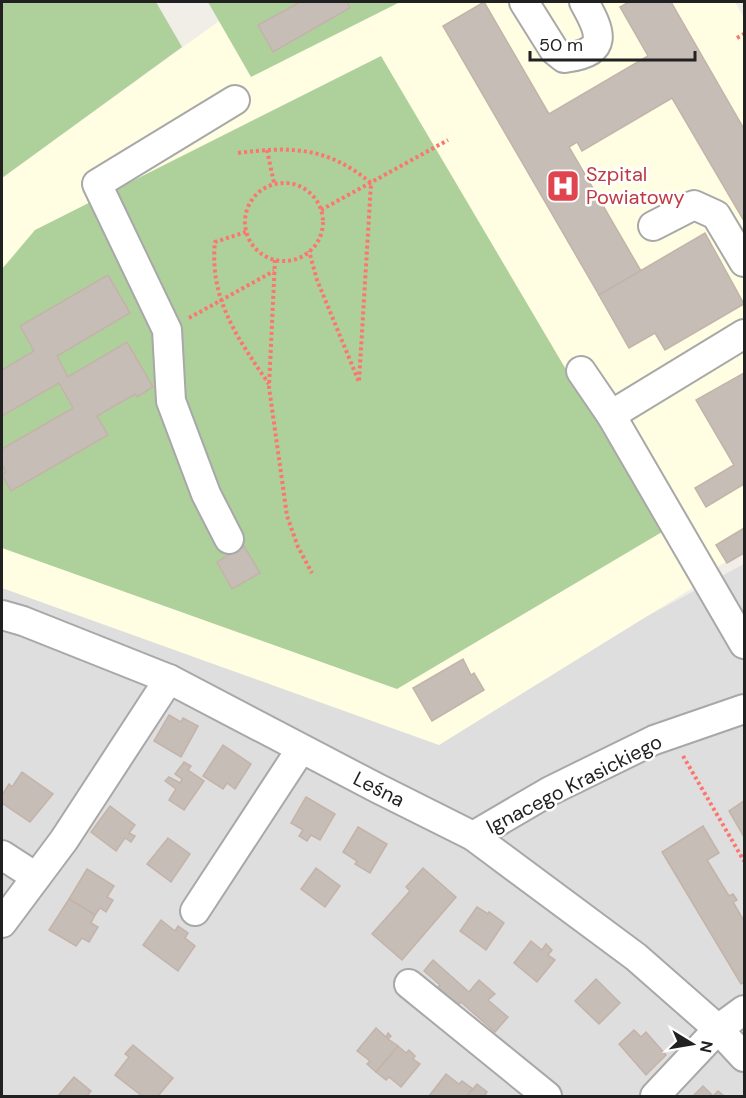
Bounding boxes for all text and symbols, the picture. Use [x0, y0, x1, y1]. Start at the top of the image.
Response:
scale bar [530, 24, 695, 62]
text: 50 m [539, 33, 583, 57]
place label: Szpital Powiatowy [586, 161, 685, 210]
hospital icon: Szpital Powiatowy [545, 168, 581, 204]
street label: Ignacego Krasickiego [482, 728, 666, 840]
street label: Leśna [349, 765, 409, 813]
north arrow [662, 1014, 722, 1074]
text: N [695, 1039, 718, 1054]

